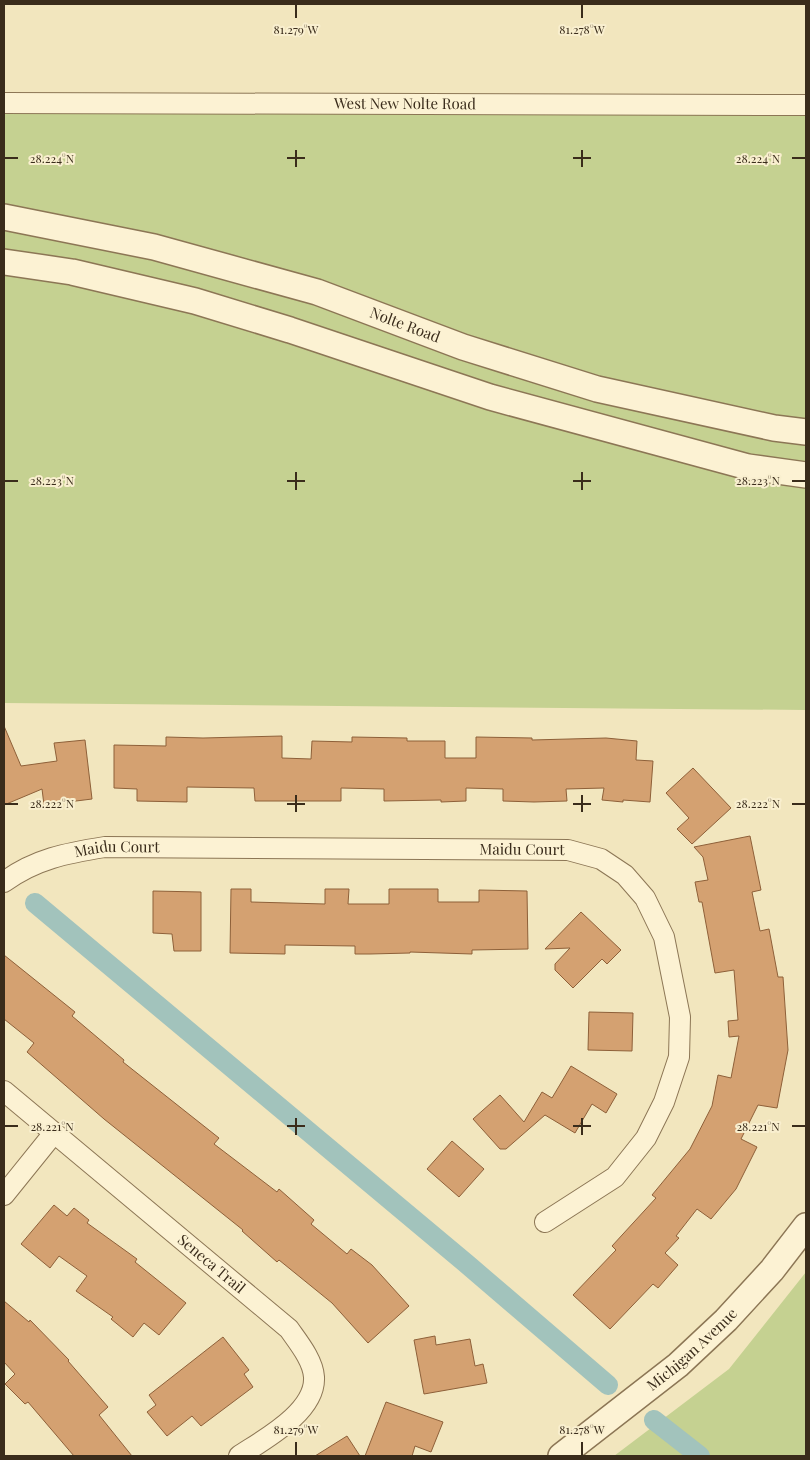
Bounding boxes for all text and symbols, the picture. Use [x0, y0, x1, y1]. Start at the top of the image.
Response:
text: 81.279°W [274, 21, 319, 37]
text: 81.278°W [559, 21, 605, 37]
street label: West New Nolte Road [333, 93, 476, 113]
text: 28.224°N [30, 150, 75, 166]
text: 28.224°N [736, 150, 781, 166]
street label: Nolte Road [367, 302, 443, 347]
text: 28.223°N [30, 472, 75, 488]
text: 28.223°N [736, 472, 781, 488]
text: 28.222°N [30, 795, 75, 811]
text: 28.222°N [736, 795, 781, 811]
street label: Maidu Court [73, 836, 160, 861]
street label: Maidu Court [479, 838, 565, 859]
text: 28.221°N [30, 1118, 74, 1134]
text: 28.221°N [736, 1118, 780, 1134]
street label: Seneca Trail [174, 1229, 250, 1297]
street label: Michigan Avenue [642, 1303, 741, 1395]
text: 81.279°W [274, 1421, 319, 1437]
text: 81.278°W [559, 1421, 605, 1437]

